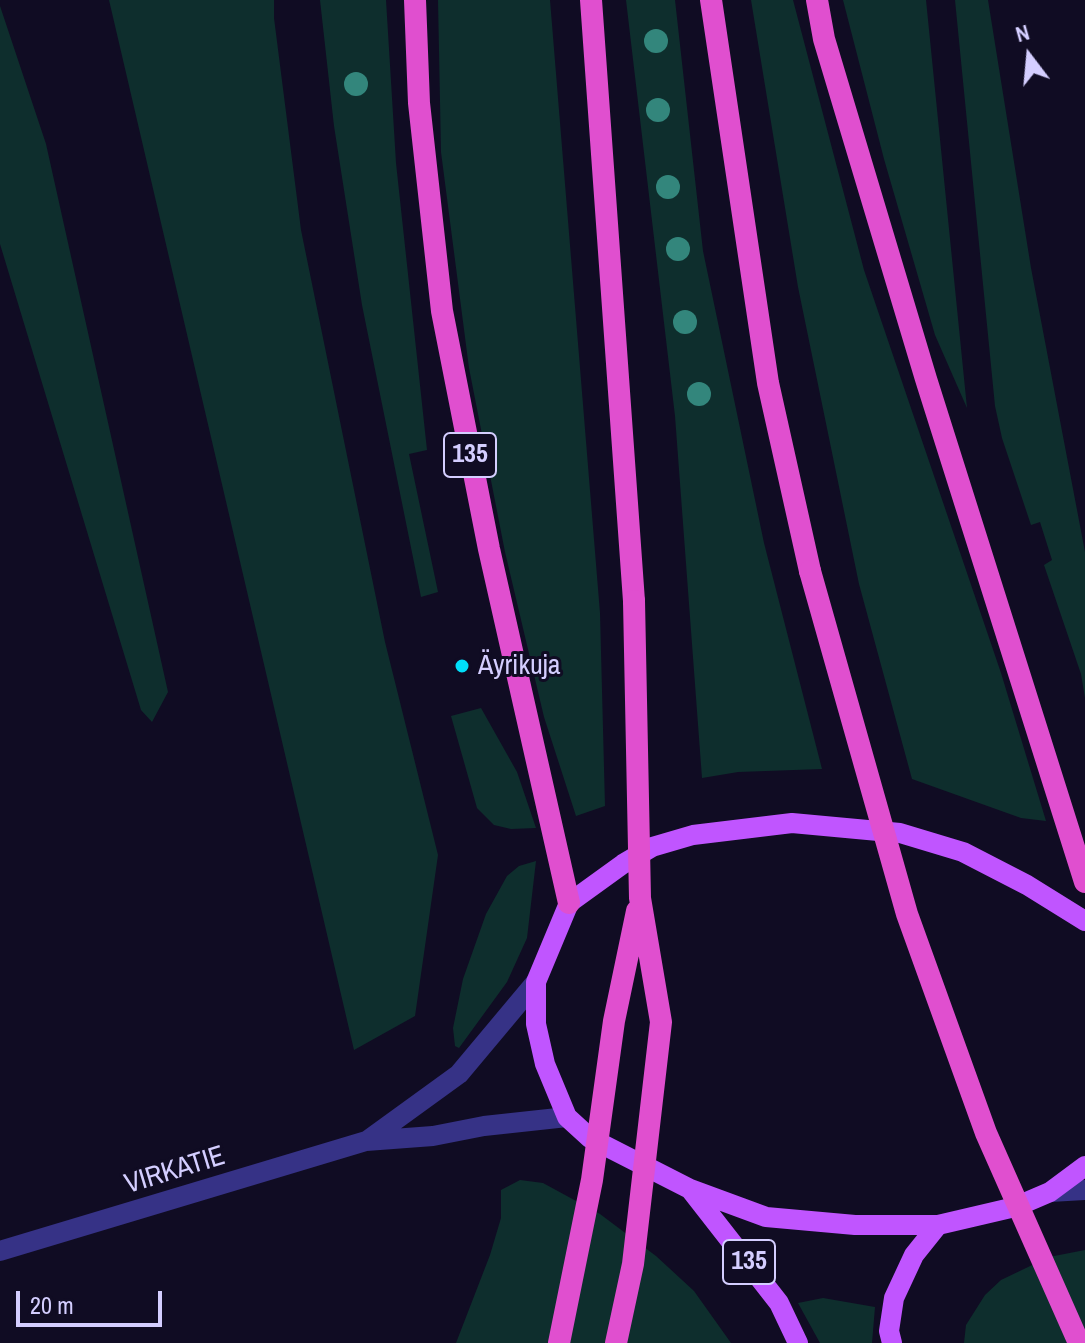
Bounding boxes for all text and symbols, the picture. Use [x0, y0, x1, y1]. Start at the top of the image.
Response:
north arrow [989, 16, 1069, 96]
text: N [1012, 17, 1033, 49]
road number: 135 [444, 433, 496, 477]
place label: Äyrikuja [478, 649, 561, 683]
marker: Äyrikuja [453, 657, 471, 675]
street label: VIRKATIE [121, 1140, 229, 1202]
road number: 135 [723, 1240, 775, 1284]
scale bar [20, 1275, 166, 1325]
text: 20 m [30, 1289, 74, 1321]

